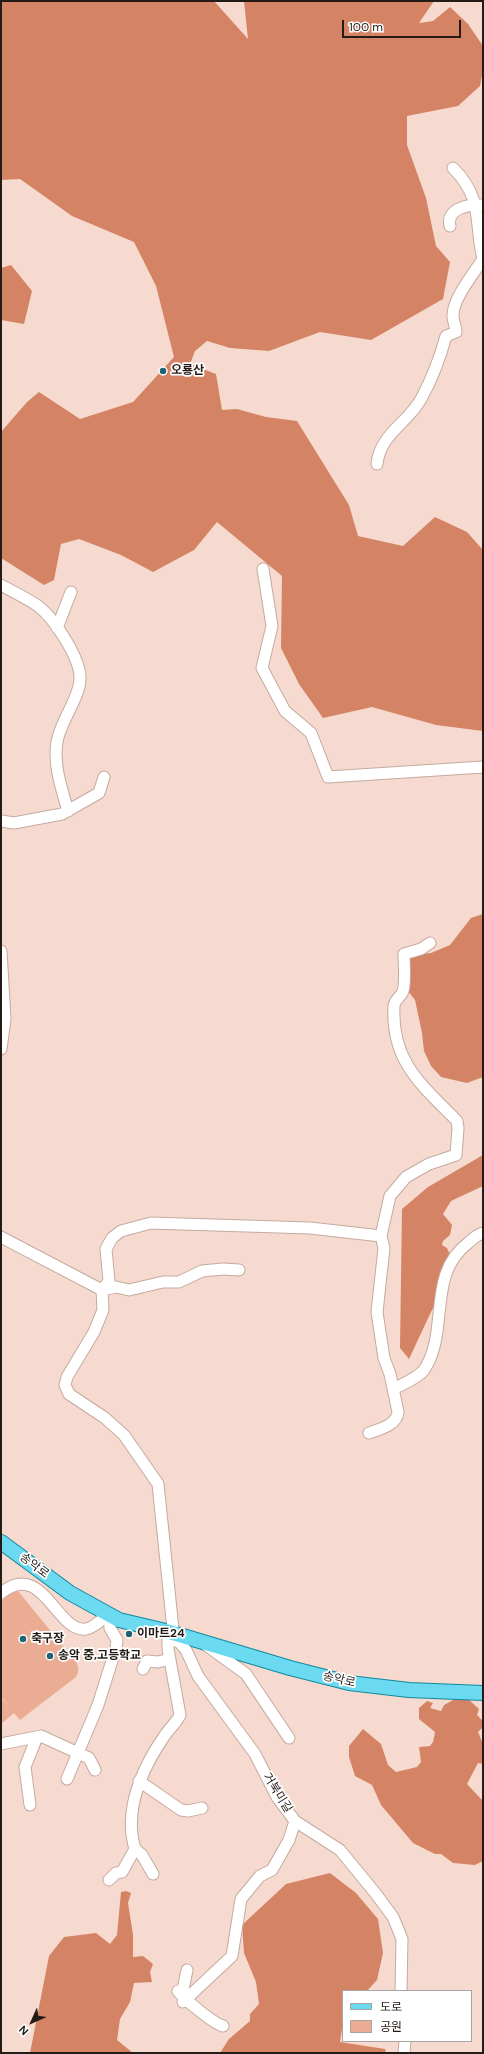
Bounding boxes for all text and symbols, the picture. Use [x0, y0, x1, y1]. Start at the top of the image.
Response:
scale bar [344, 12, 463, 38]
text: 100 m [349, 19, 383, 35]
place label: 오룡산 [171, 364, 204, 378]
marker: 오룡산 [158, 366, 168, 376]
street label: 송악로 [16, 1550, 52, 1582]
place label: 이마트24 [137, 1627, 185, 1641]
marker: 이마트24 [124, 1629, 134, 1639]
place label: 축구장 [31, 1632, 64, 1646]
marker: 축구장 [18, 1634, 28, 1644]
place label: 송악 중,고등학교 [58, 1649, 141, 1663]
marker: 송악 중,고등학교 [45, 1651, 55, 1661]
street label: 송악로 [321, 1669, 357, 1691]
street label: 거북미길 [259, 1770, 295, 1816]
legend [342, 1990, 472, 2042]
text: 도로 [380, 1999, 402, 2015]
north arrow [12, 2002, 52, 2042]
text: 공원 [380, 2019, 402, 2035]
text: N [16, 2023, 31, 2038]

